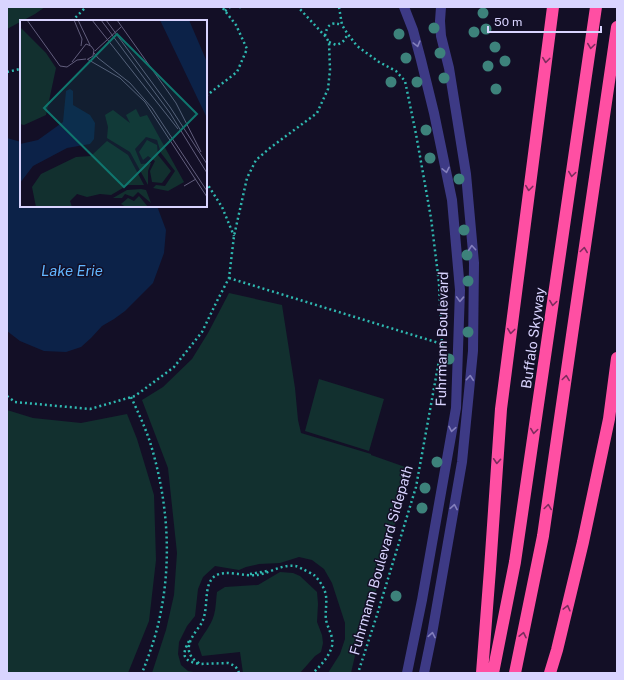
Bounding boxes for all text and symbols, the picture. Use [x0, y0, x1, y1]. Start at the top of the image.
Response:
scale bar [488, 8, 601, 34]
text: 50 m [494, 15, 522, 29]
inset map [20, 20, 207, 207]
one-way arrow [412, 40, 420, 47]
one-way arrow [587, 43, 596, 49]
one-way arrow [542, 57, 551, 63]
one-way arrow [442, 167, 450, 173]
one-way arrow [568, 171, 577, 177]
one-way arrow [525, 185, 534, 192]
one-way arrow [468, 245, 477, 251]
one-way arrow [579, 247, 588, 253]
water label: Lake Erie [41, 262, 103, 279]
street label: Fuhrmann Boulevard [433, 271, 451, 407]
street label: Buffalo Skyway [518, 286, 548, 390]
one-way arrow [455, 296, 464, 302]
one-way arrow [549, 300, 558, 306]
one-way arrow [507, 328, 516, 334]
one-way arrow [466, 375, 475, 381]
one-way arrow [561, 375, 570, 381]
one-way arrow [448, 426, 457, 432]
one-way arrow [530, 428, 539, 435]
one-way arrow [493, 458, 502, 464]
street label: Fuhrmann Boulevard Sidepath [346, 463, 416, 657]
one-way arrow [450, 504, 458, 510]
one-way arrow [543, 504, 552, 510]
one-way arrow [562, 605, 571, 612]
one-way arrow [427, 632, 436, 638]
one-way arrow [519, 632, 527, 638]

